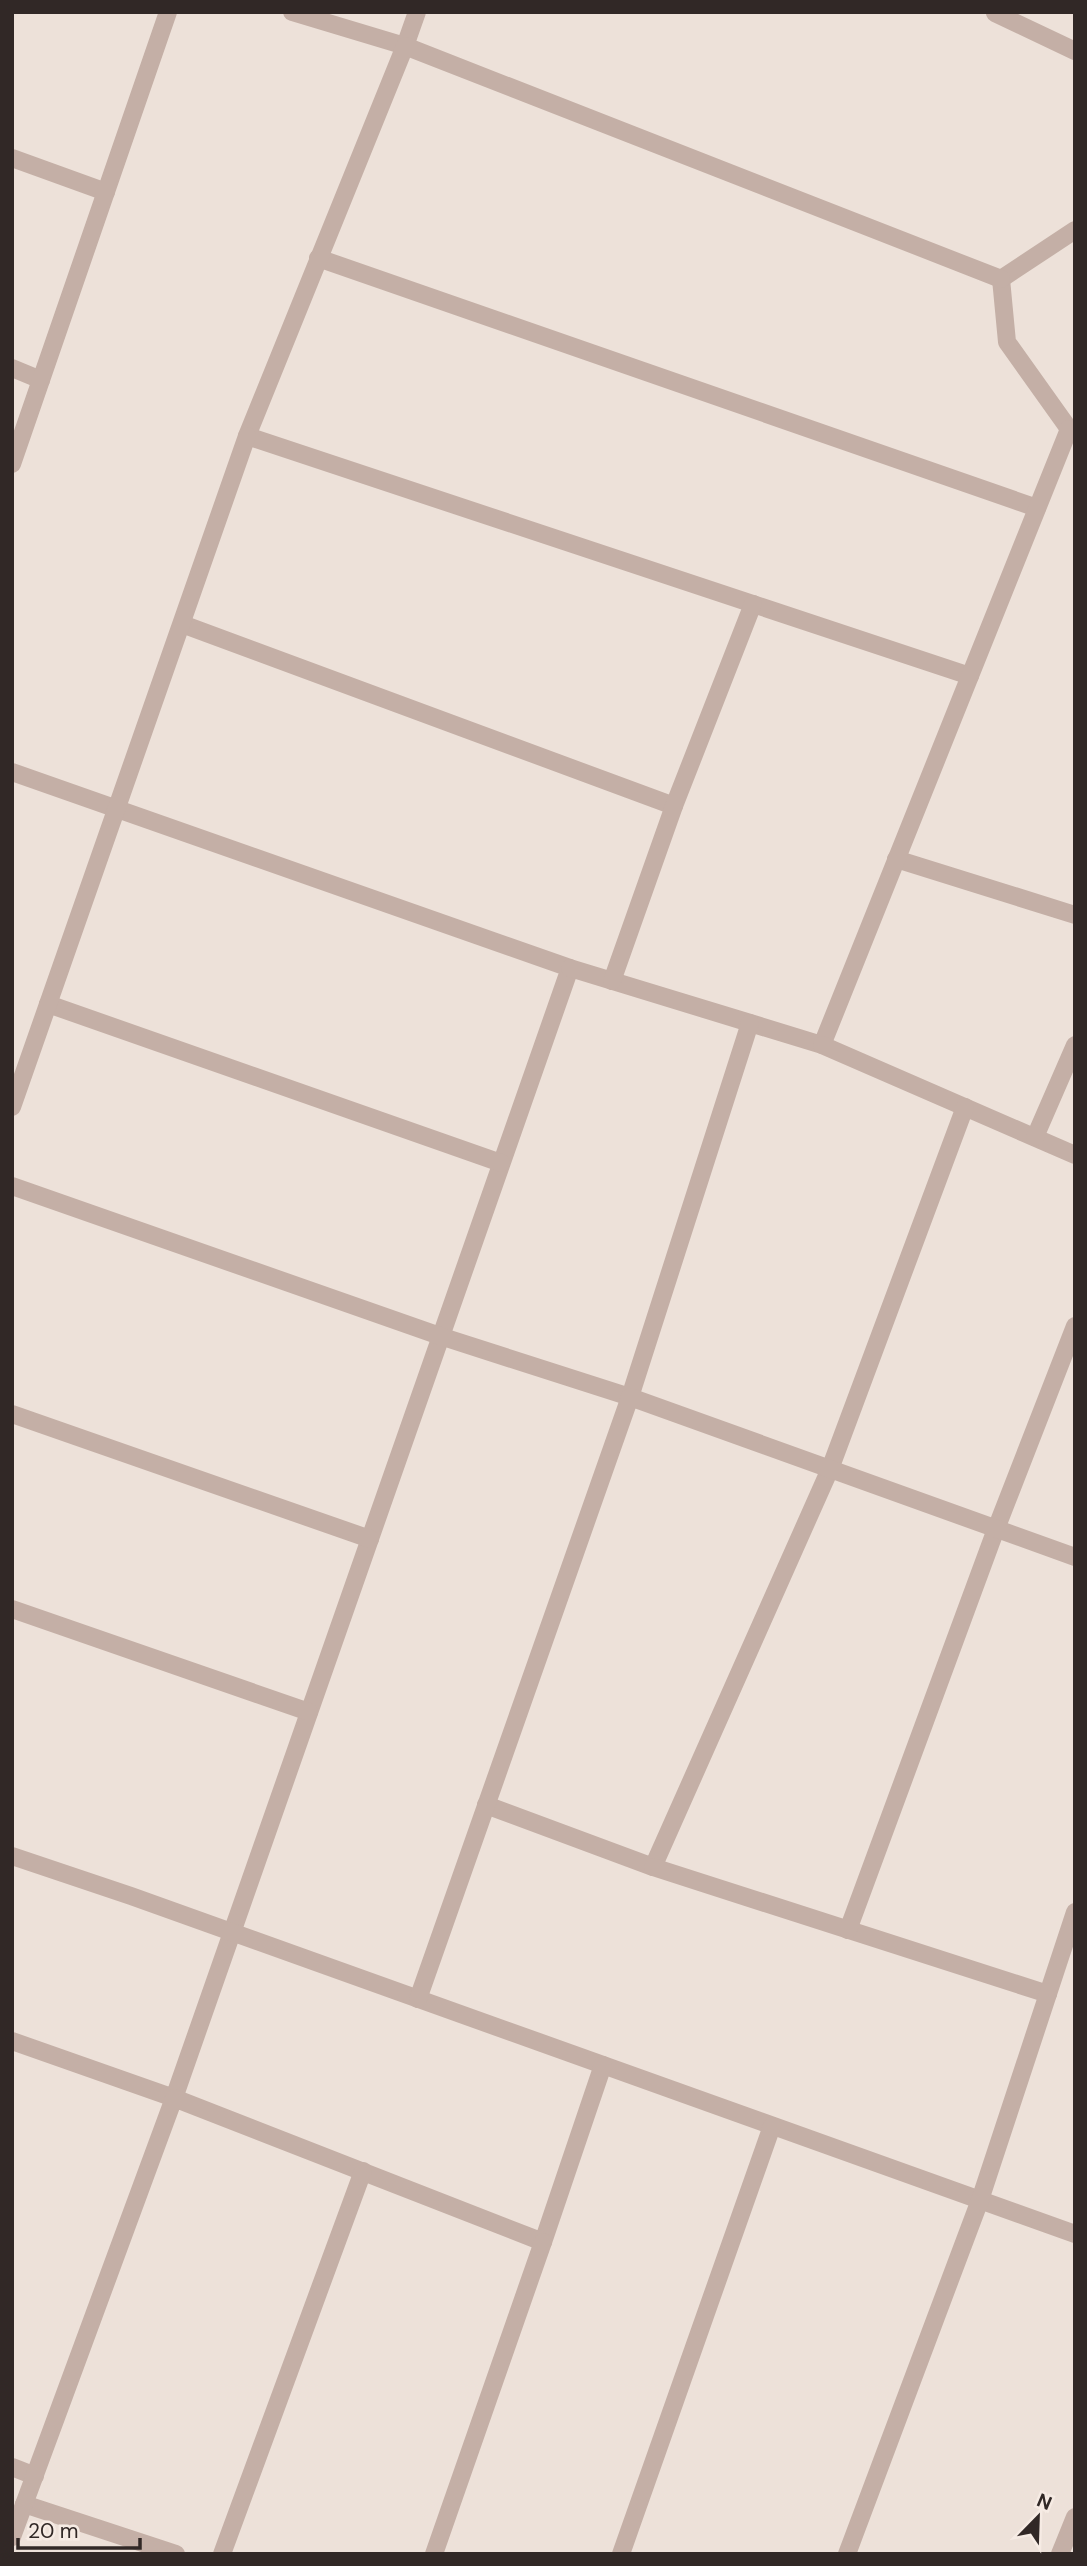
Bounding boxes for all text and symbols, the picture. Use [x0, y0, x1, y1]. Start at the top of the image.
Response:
north arrow [1003, 2482, 1073, 2552]
text: N [1033, 2488, 1056, 2516]
scale bar [18, 2506, 140, 2550]
text: 20 m [28, 2517, 79, 2545]

